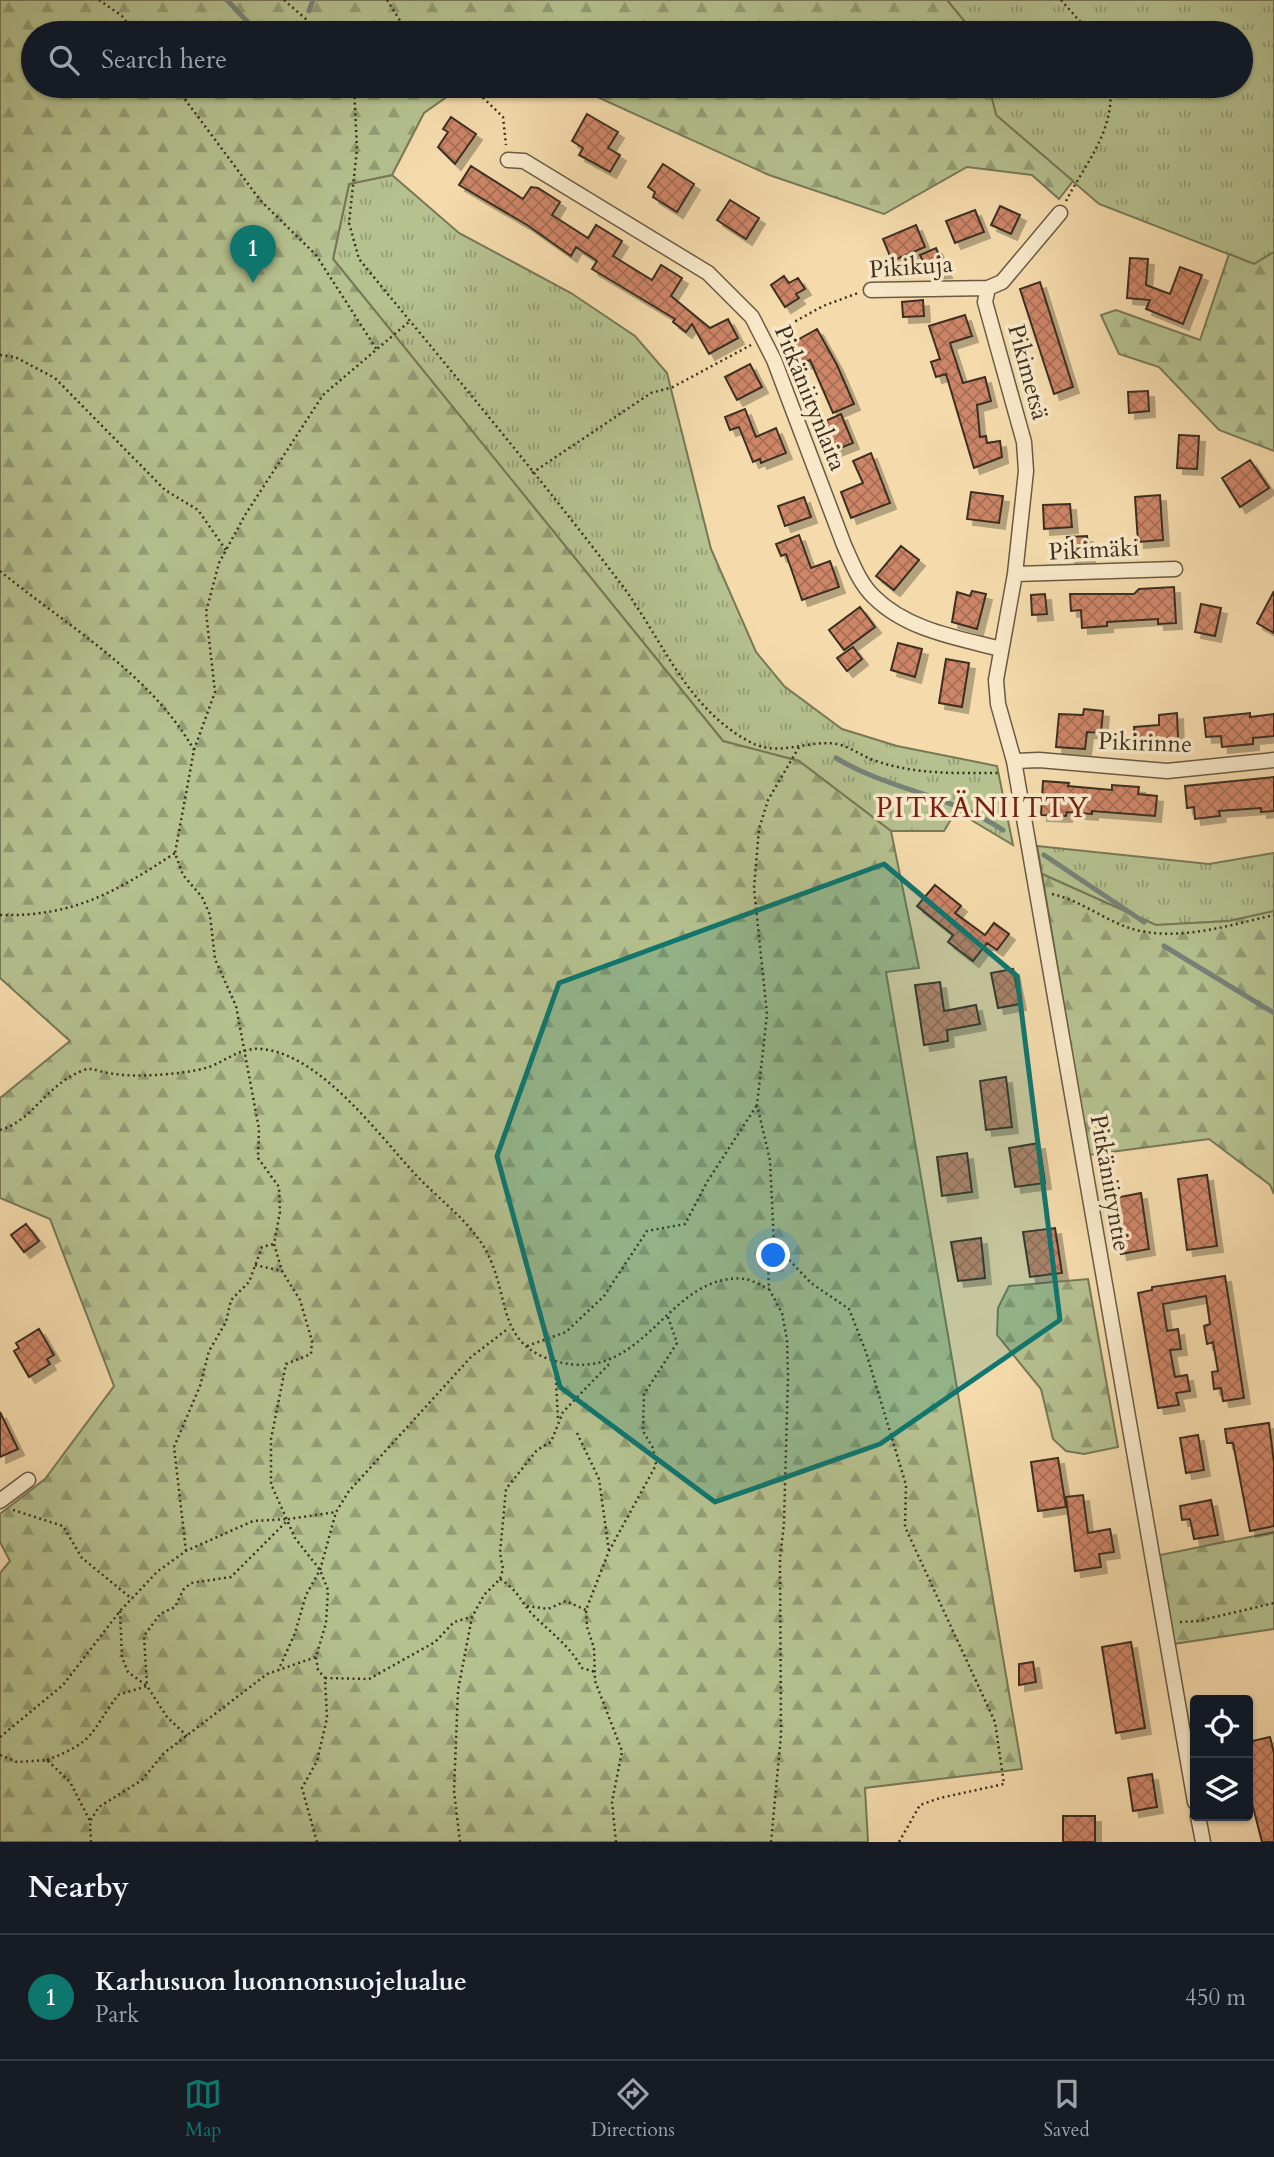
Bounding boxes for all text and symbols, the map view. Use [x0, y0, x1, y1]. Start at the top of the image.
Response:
search box [21, 21, 1253, 98]
icon: search [45, 41, 83, 79]
text: Search here [101, 42, 227, 77]
pin: 1 [230, 225, 276, 283]
street label: Pikikuja [868, 248, 955, 286]
street label: Pitkäniitynlaita [766, 320, 854, 476]
street label: Pikimetsä [999, 320, 1057, 424]
street label: Pikimäki [1048, 531, 1141, 569]
street label: Pikirinne [1097, 725, 1193, 761]
district label: PITKÄNIITTY [876, 789, 1090, 827]
street label: Pitkäniityntie [1082, 1112, 1138, 1254]
your location [756, 1238, 790, 1272]
map controls [1190, 1695, 1253, 1821]
button: locate [1190, 1695, 1253, 1758]
button: layers [1190, 1758, 1253, 1821]
text: Nearby [28, 1867, 129, 1908]
text: Karhusuon luonnonsuojelualue [95, 1964, 467, 1999]
text: 1 [45, 1982, 57, 2013]
text: 450 m [1185, 1982, 1246, 2013]
text: Park [95, 1999, 139, 2030]
tab: Map [184, 2075, 222, 2143]
tab: Directions [591, 2075, 675, 2143]
tab: Saved [1044, 2075, 1090, 2143]

